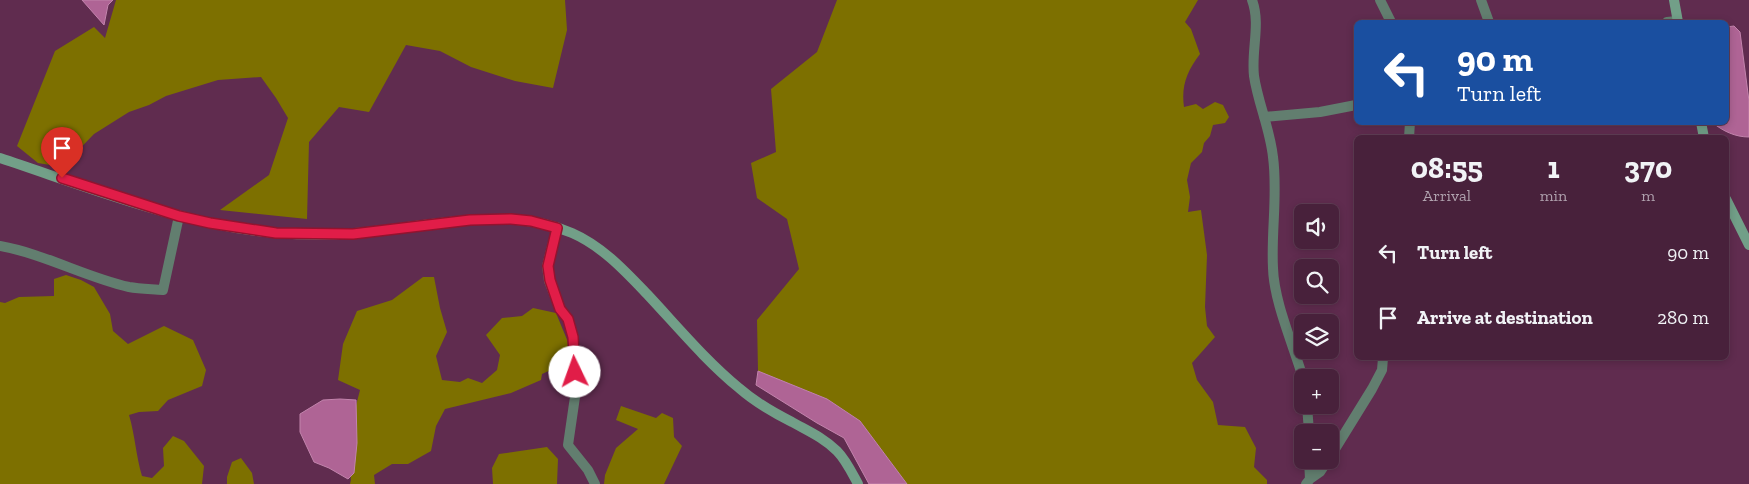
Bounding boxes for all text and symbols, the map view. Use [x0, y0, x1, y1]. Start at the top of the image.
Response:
text: 90 m [1457, 38, 1533, 80]
icon: left [1374, 40, 1439, 105]
text: Turn left [1457, 80, 1541, 107]
pin [41, 127, 83, 178]
icon: arrive [48, 134, 76, 162]
text: 08:55 [1411, 150, 1483, 186]
text: 1 [1547, 150, 1560, 186]
text: 370 [1624, 150, 1672, 186]
text: Arrival [1423, 186, 1471, 205]
text: min [1540, 186, 1567, 205]
text: m [1641, 186, 1655, 205]
map controls [1294, 204, 1339, 469]
button: sound [1294, 204, 1339, 249]
icon: left [1374, 239, 1402, 267]
text: Turn left [1417, 241, 1492, 264]
text: 90 m [1667, 241, 1709, 264]
button: search [1294, 259, 1339, 304]
icon: arrive [1374, 304, 1402, 332]
text: Arrive at destination [1417, 306, 1593, 329]
text: 280 m [1657, 306, 1709, 329]
button: layers [1294, 314, 1339, 359]
position arrow [548, 345, 600, 397]
button: + [1294, 369, 1339, 414]
button: − [1294, 424, 1339, 469]

